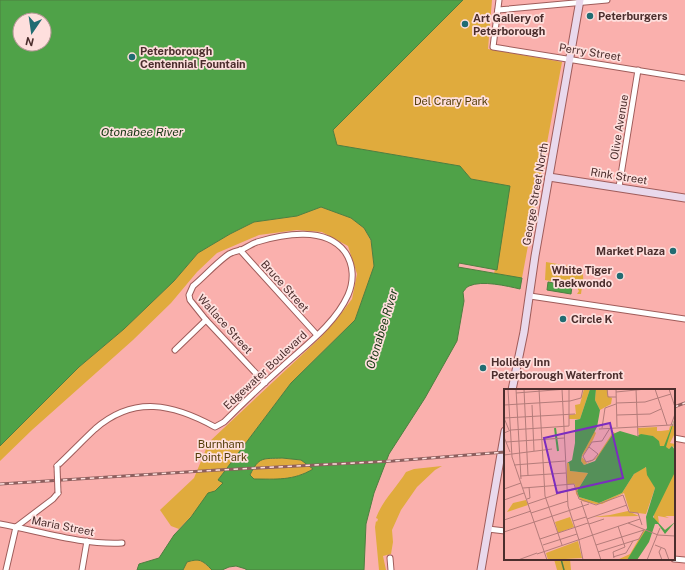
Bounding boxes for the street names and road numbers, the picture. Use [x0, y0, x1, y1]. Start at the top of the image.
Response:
street label: Perry Street [558, 41, 622, 63]
street label: Olive Avenue [608, 93, 630, 161]
street label: George Street North [520, 142, 550, 246]
street label: Rink Street [590, 166, 648, 186]
street label: Bruce Street [259, 258, 311, 314]
street label: Wallace Street [195, 292, 255, 356]
street label: Edgewater Boulevard [221, 328, 309, 412]
street label: Maria Street [31, 514, 95, 538]

